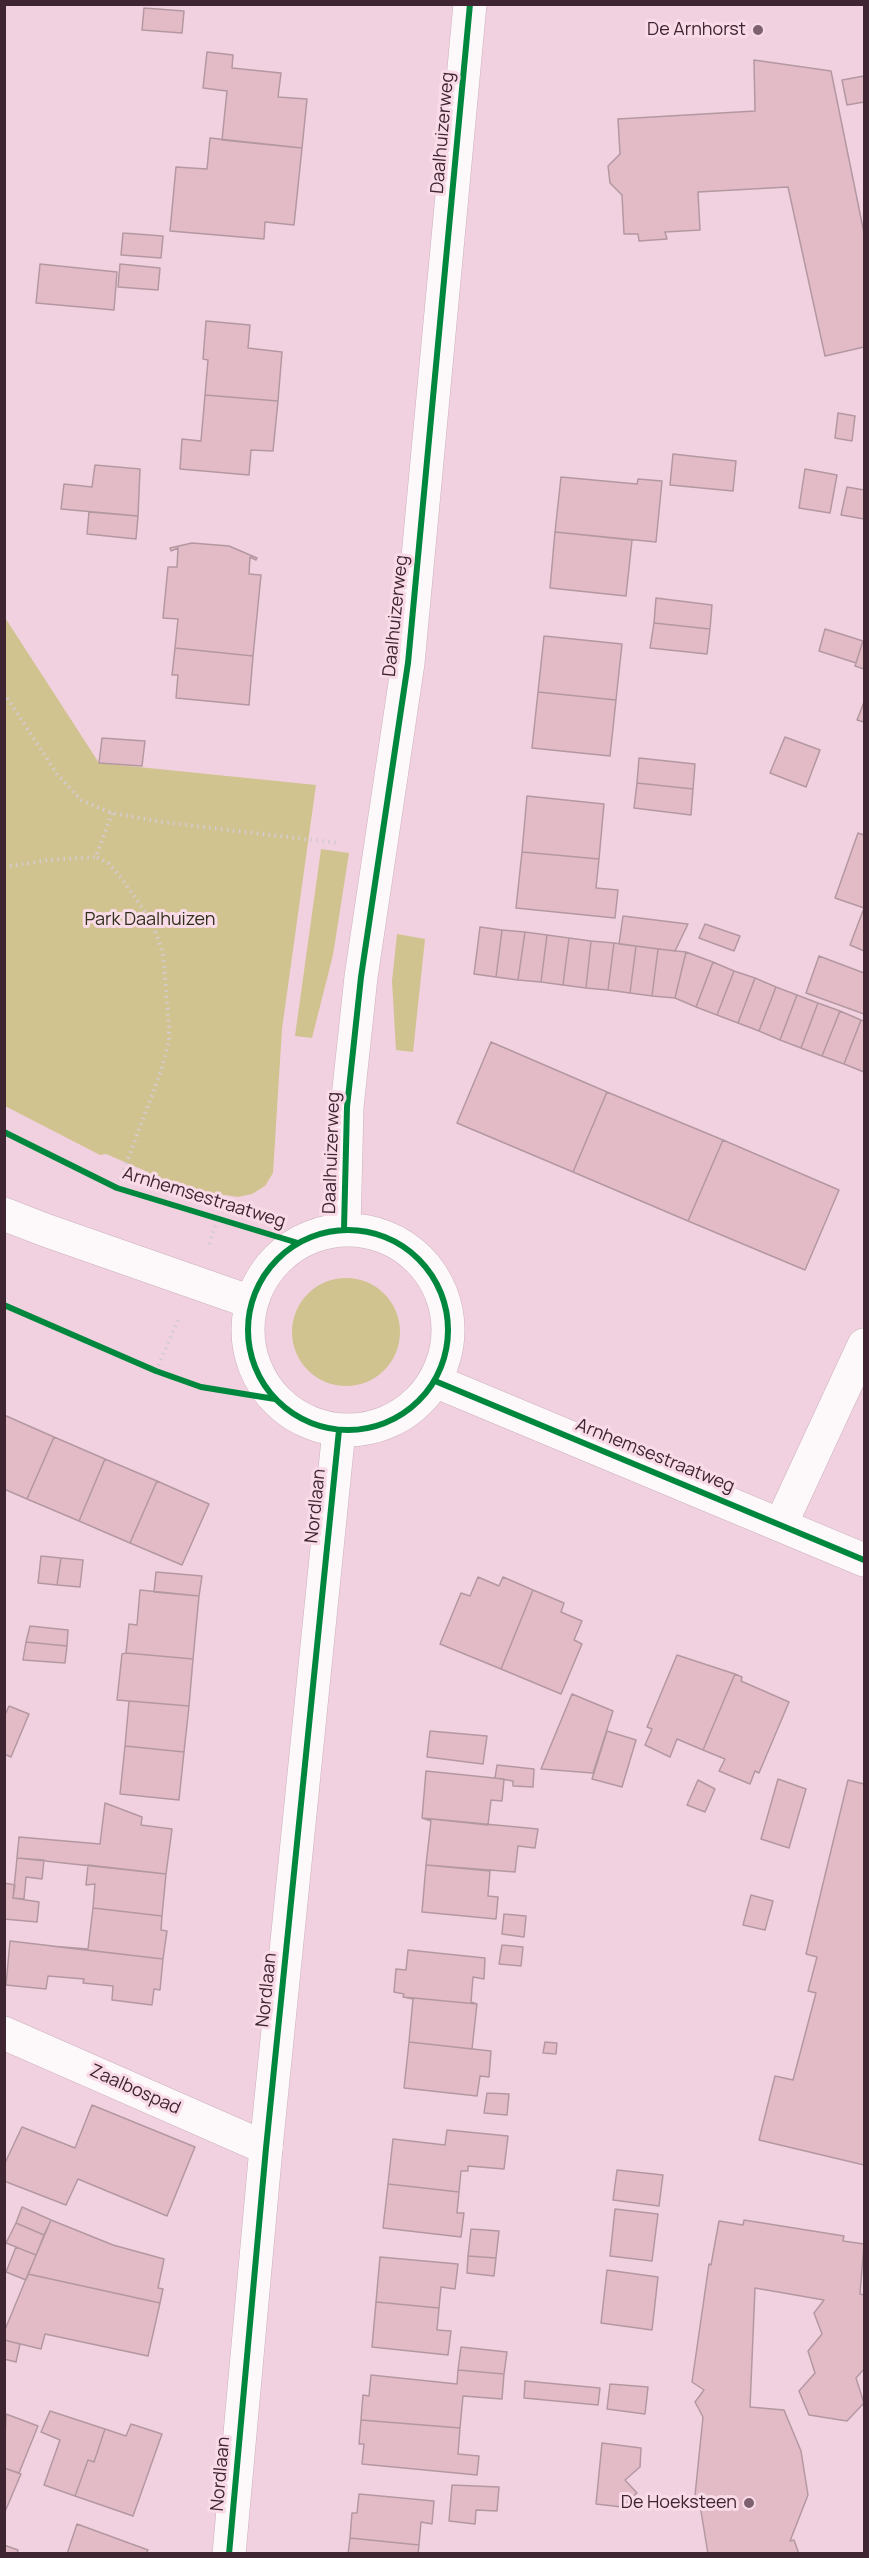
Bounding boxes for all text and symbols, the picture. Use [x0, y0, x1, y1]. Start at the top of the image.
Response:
place label: De Arnhorst [647, 19, 746, 41]
marker: De Arnhorst [751, 23, 765, 37]
street label: Daalhuizerweg [427, 71, 459, 195]
street label: Daalhuizerweg [379, 554, 413, 678]
park label: Park Daalhuizen [84, 909, 216, 931]
street label: Daalhuizerweg [319, 1091, 345, 1215]
street label: Arnhemsestraatweg [120, 1163, 288, 1233]
street label: Arnhemsestraatweg [572, 1414, 738, 1498]
street label: Nordlaan [301, 1468, 331, 1544]
street label: Nordlaan [252, 1952, 282, 2028]
street label: Zaalbospad [86, 2060, 184, 2120]
street label: Nordlaan [207, 2436, 235, 2512]
place label: De Hoeksteen [621, 2492, 737, 2514]
marker: De Hoeksteen [742, 2496, 756, 2510]

